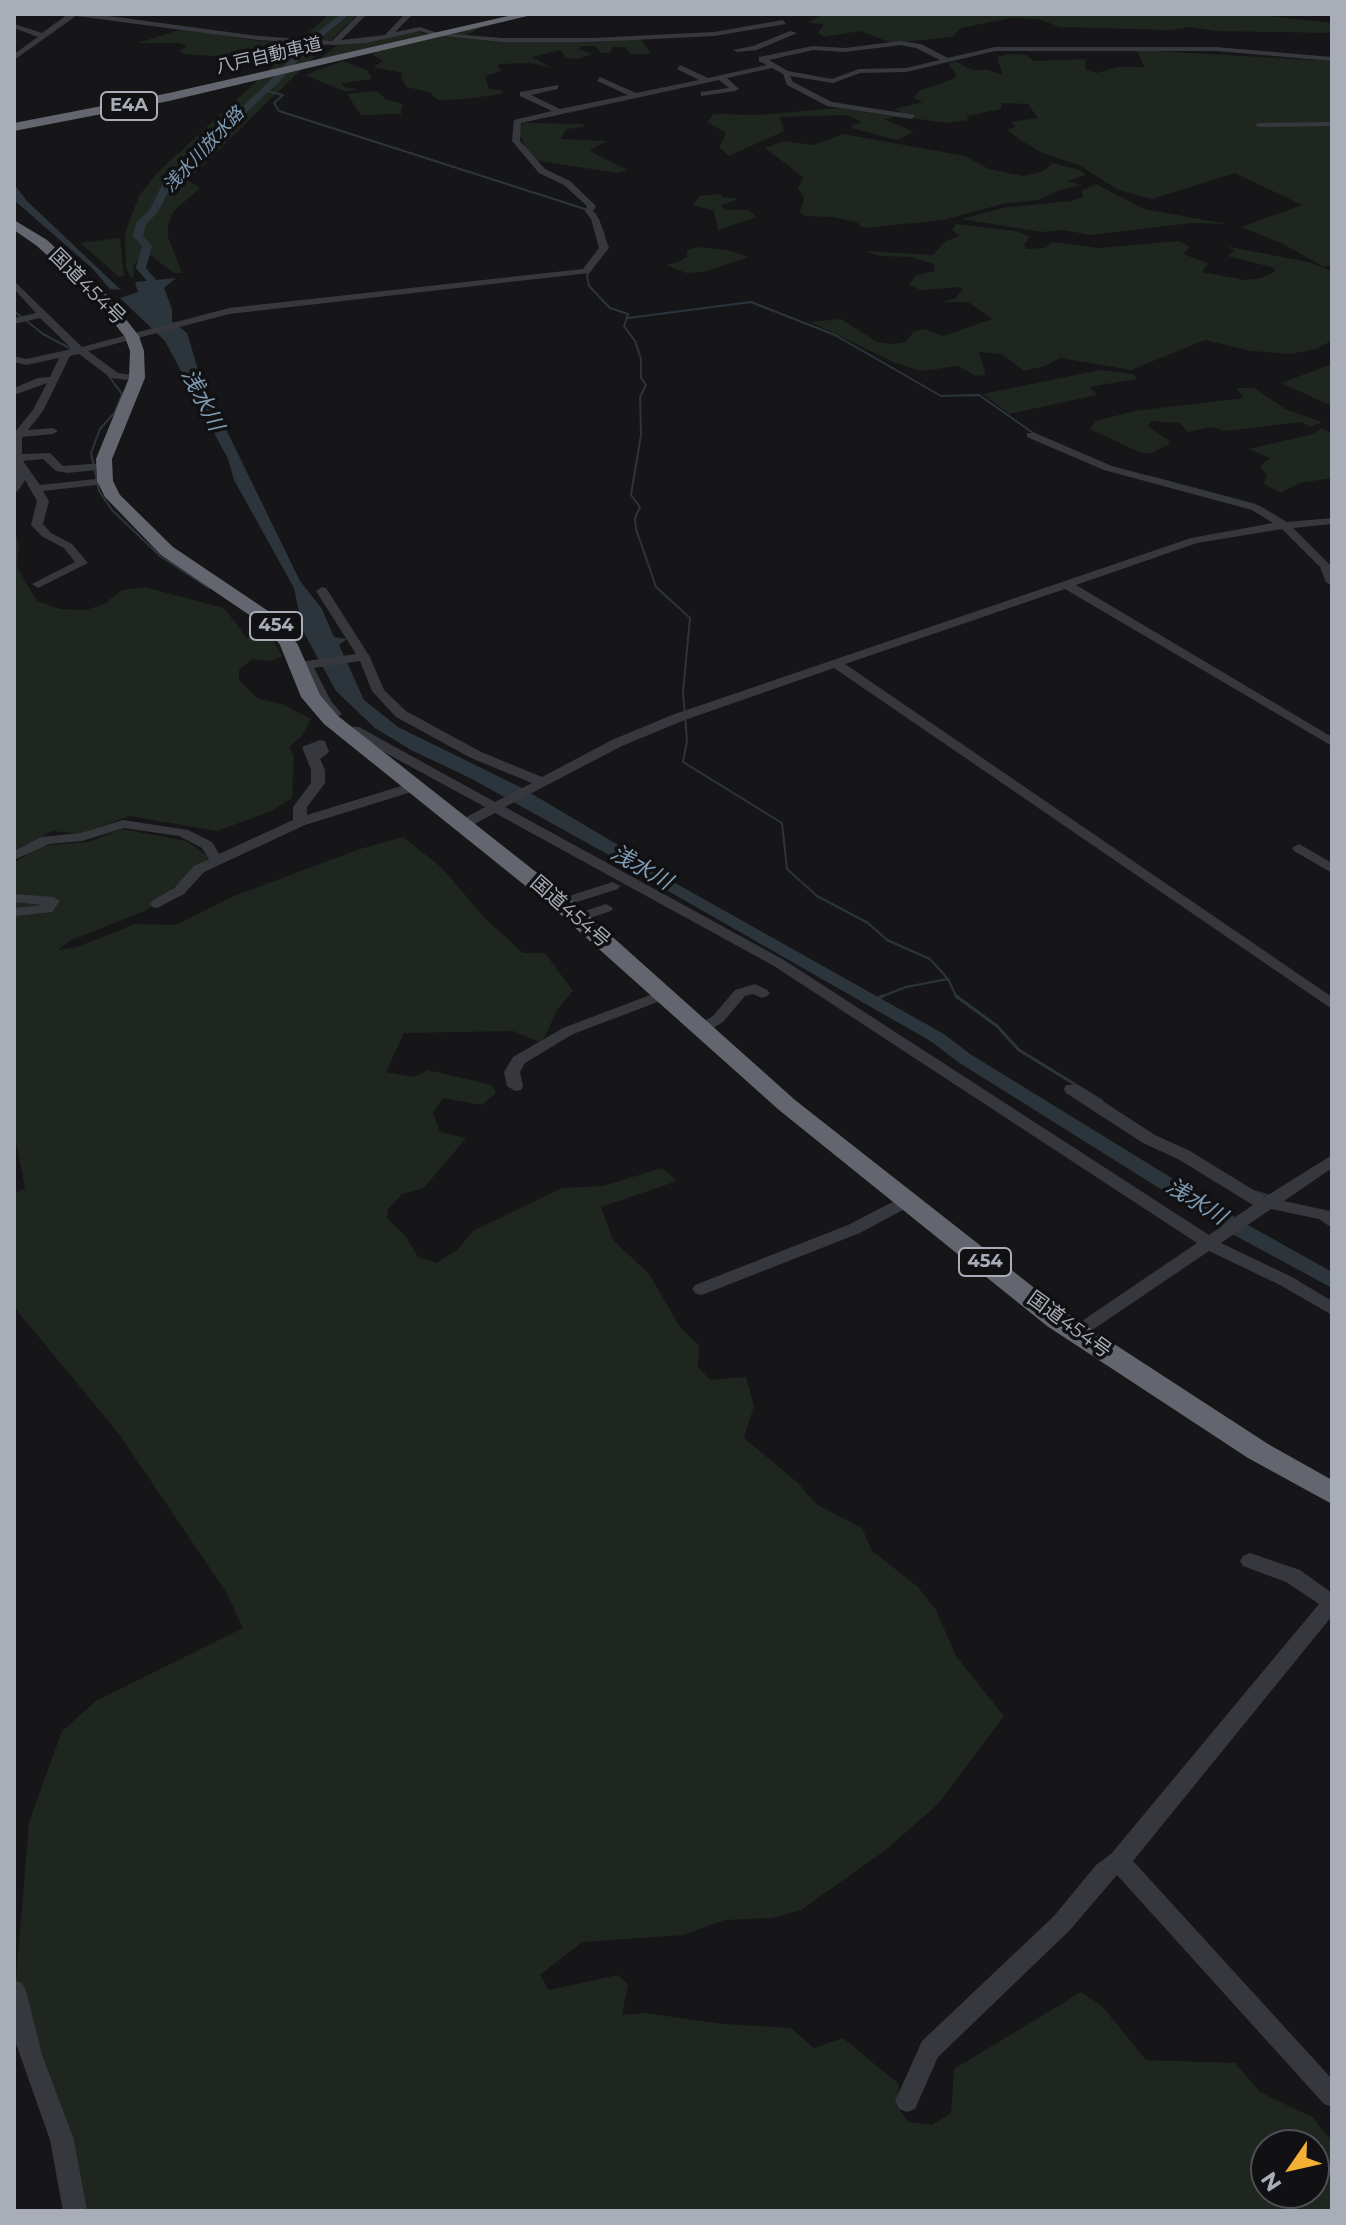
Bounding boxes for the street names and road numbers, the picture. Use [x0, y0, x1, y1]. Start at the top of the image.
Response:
street label: 八戸自動車道 [214, 33, 324, 79]
road number: E4A [101, 92, 157, 120]
street label: 国道454号 [44, 244, 130, 330]
road number: 454 [250, 612, 302, 640]
street label: 国道454号 [525, 871, 615, 953]
road number: 454 [959, 1248, 1011, 1276]
street label: 国道454号 [1022, 1287, 1116, 1363]

